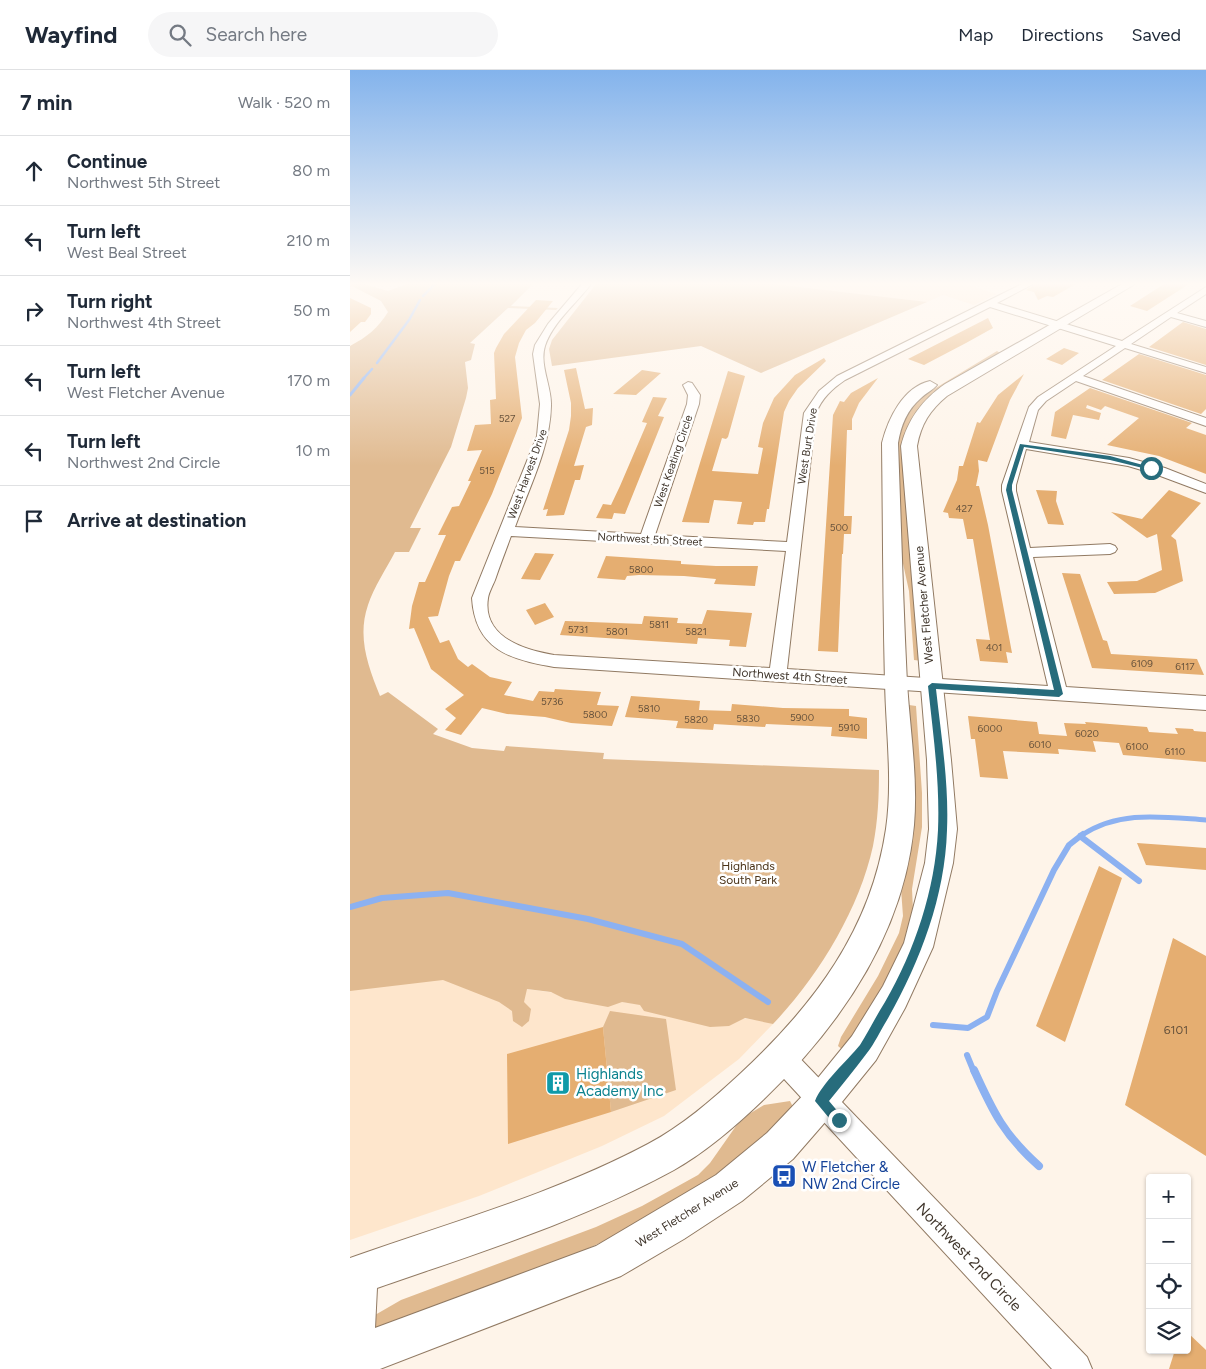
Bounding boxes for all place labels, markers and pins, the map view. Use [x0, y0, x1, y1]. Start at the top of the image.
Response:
place label: Highlands Academy Inc [576, 1065, 664, 1100]
building icon: Highlands Academy Inc [545, 1070, 571, 1096]
place label: W Fletcher & NW 2nd Circle [802, 1158, 900, 1193]
bus stop icon: W Fletcher & NW 2nd Circle [771, 1163, 797, 1189]

